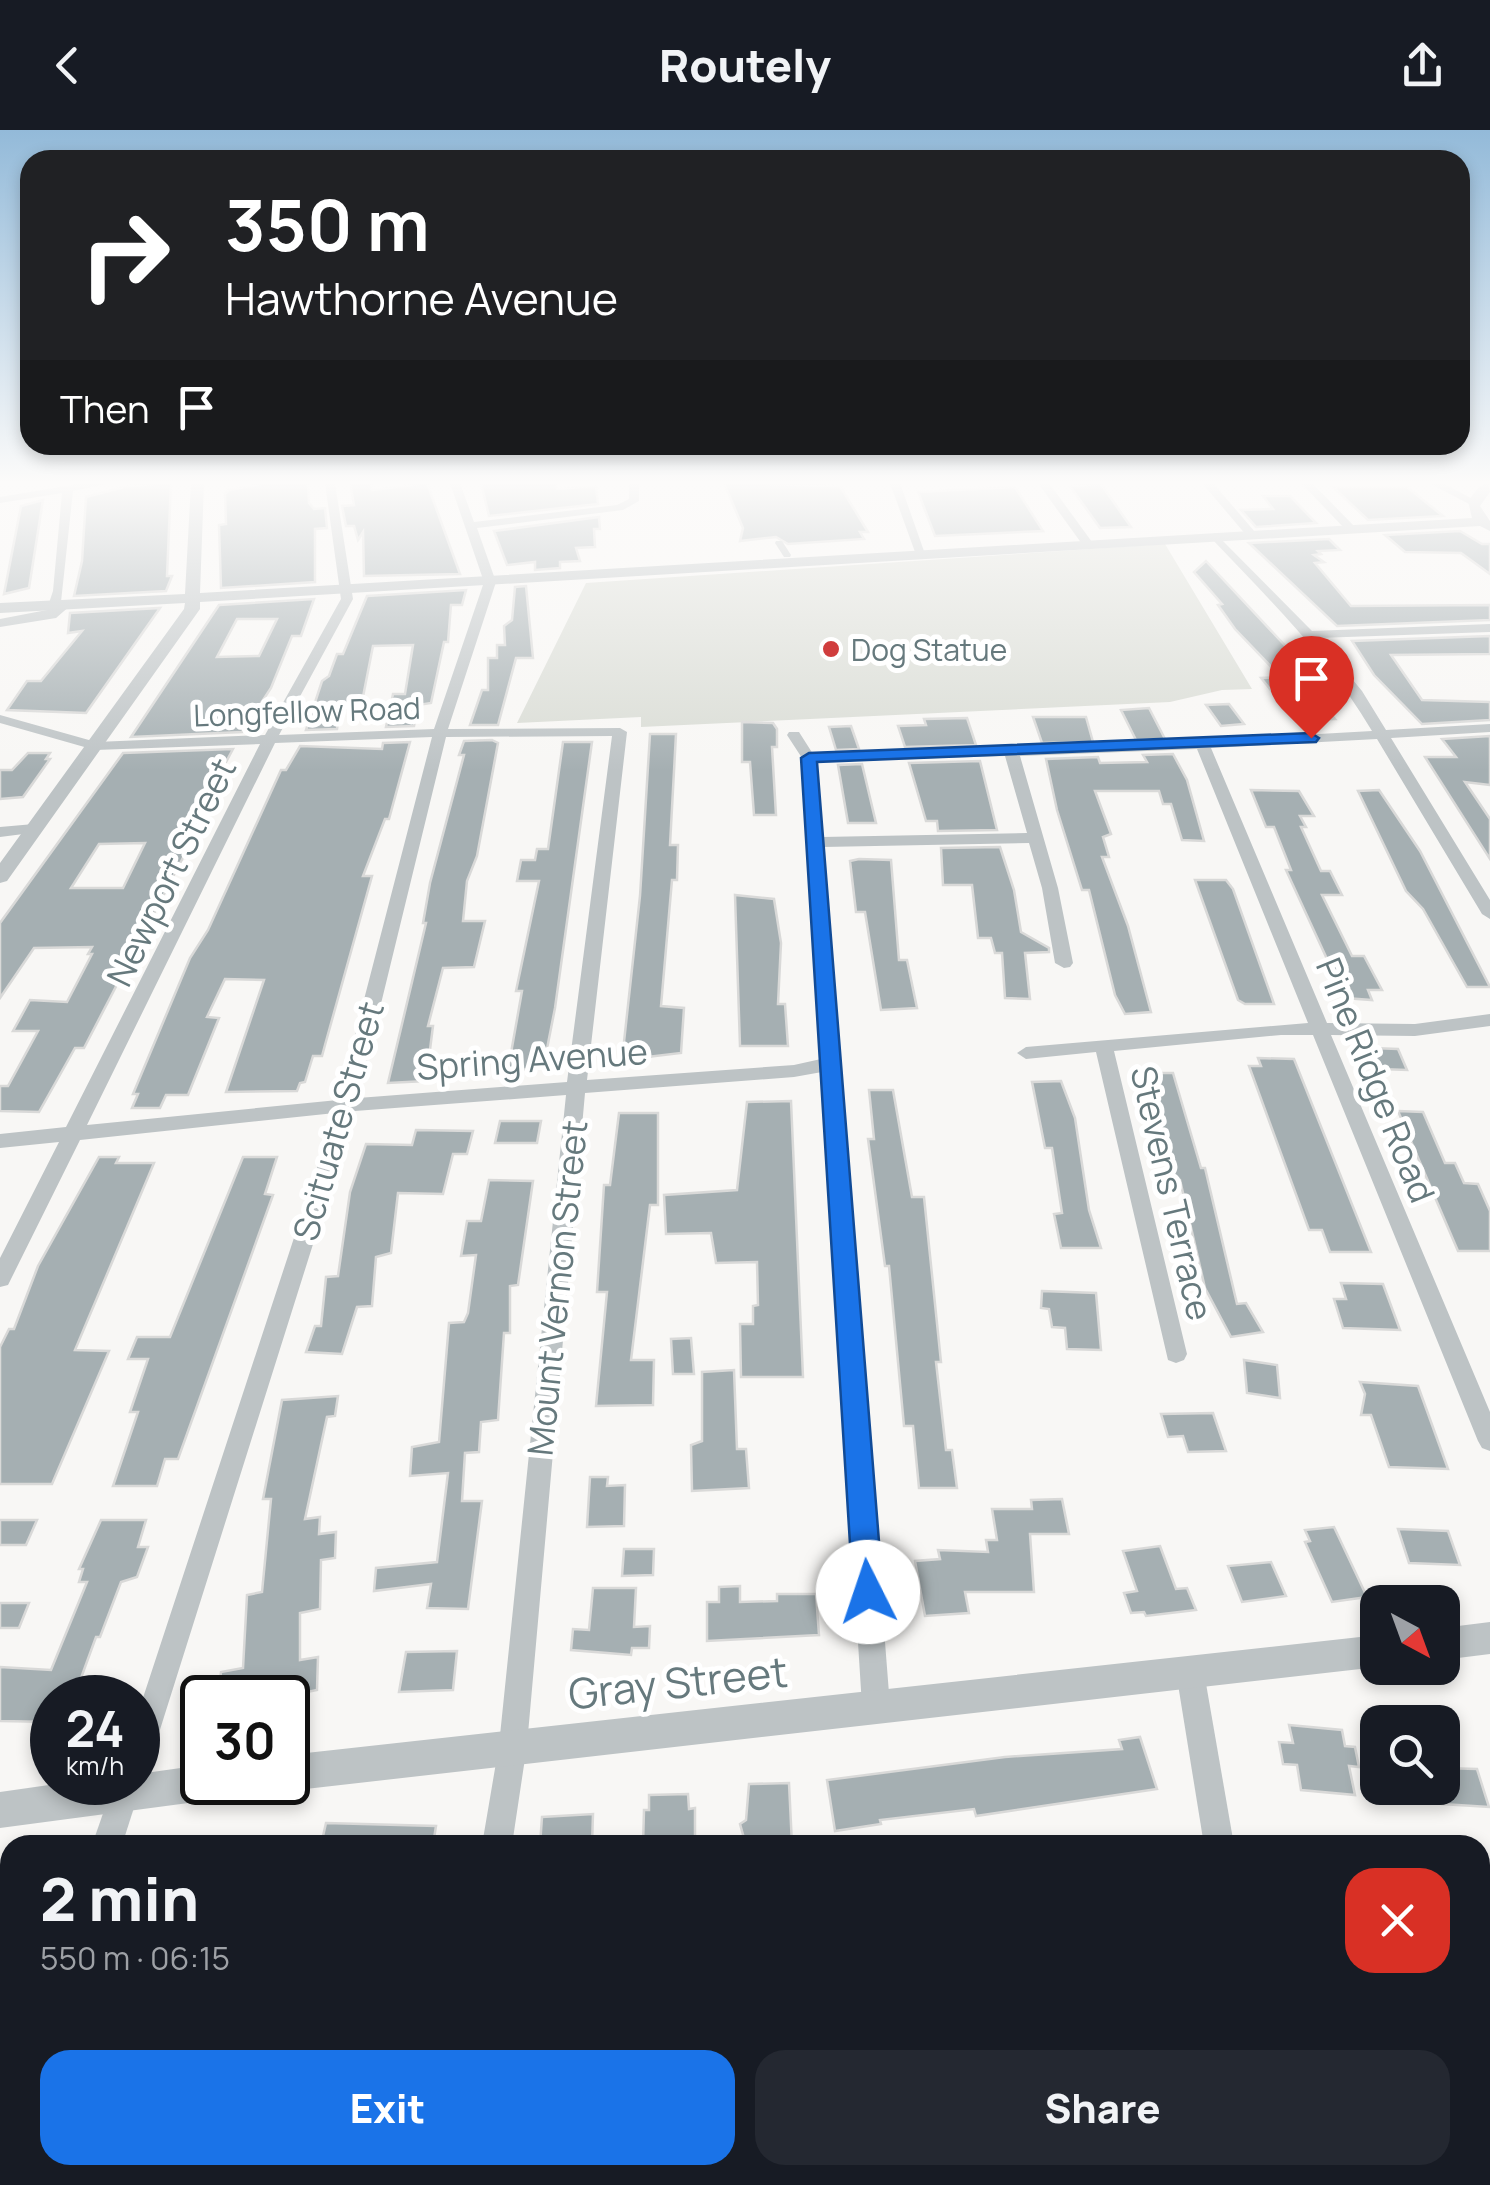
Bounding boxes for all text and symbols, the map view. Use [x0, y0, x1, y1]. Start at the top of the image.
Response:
text: Routely [659, 34, 831, 96]
icon: back [40, 38, 95, 93]
icon: share [1395, 38, 1450, 93]
text: 350 m [225, 176, 430, 272]
icon: right [60, 190, 190, 320]
text: Hawthorne Avenue [225, 267, 618, 329]
icon: arrive [169, 380, 224, 435]
text: Then [60, 382, 149, 434]
place label: Dog Statue [851, 629, 1007, 670]
pin [1269, 636, 1354, 739]
marker: Dog Statue [820, 638, 842, 660]
icon: arrive [1284, 651, 1339, 706]
street label: Longfellow Road [193, 687, 421, 735]
street label: Newport Street [95, 750, 247, 994]
street label: Pine Ridge Road [1305, 951, 1447, 1209]
street label: Scituate Street [281, 996, 395, 1246]
street label: Spring Avenue [415, 1027, 649, 1091]
street label: Stevens Terrace [1119, 1061, 1225, 1325]
street label: Mount Vernon Street [516, 1118, 598, 1458]
position arrow [816, 1540, 920, 1644]
north arrow [1360, 1585, 1460, 1685]
map controls [1360, 1585, 1460, 1805]
street label: Gray Street [566, 1642, 790, 1722]
speed limit sign: 30 [180, 1675, 310, 1805]
text: 24 [65, 1694, 125, 1762]
button: search [1360, 1705, 1460, 1805]
text: km/h [66, 1748, 124, 1783]
text: 2 min [40, 1857, 199, 1939]
button: close [1345, 1868, 1450, 1973]
text: 550 m · 06:15 [40, 1936, 230, 1980]
button: Exit [40, 2050, 735, 2165]
button: Share [755, 2050, 1450, 2165]

